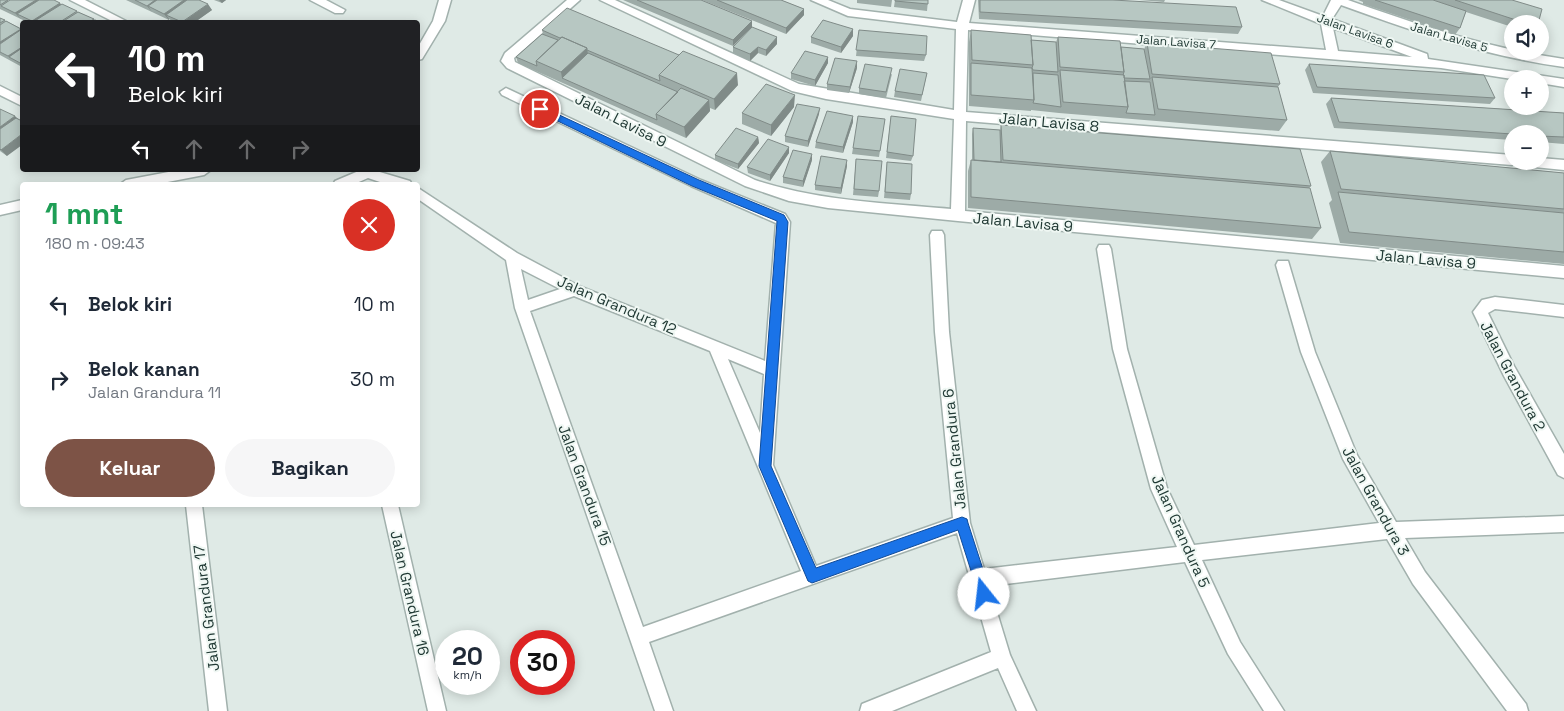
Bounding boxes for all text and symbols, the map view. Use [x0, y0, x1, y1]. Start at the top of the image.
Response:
street label: Jalan Lavisa 6 [1315, 10, 1395, 52]
map controls [1504, 15, 1549, 170]
button: sound [1504, 15, 1549, 60]
street label: Jalan Lavisa 5 [1408, 18, 1490, 56]
street label: Jalan Lavisa 7 [1136, 31, 1216, 53]
text: 10 m [128, 37, 205, 81]
icon: left [45, 40, 110, 105]
button: + [1504, 70, 1549, 115]
text: Belok kiri [128, 80, 223, 108]
pin [519, 88, 561, 130]
street label: Jalan Lavisa 9 [572, 89, 670, 151]
icon: arrive [526, 95, 554, 123]
street label: Jalan Lavisa 8 [998, 108, 1100, 136]
button: − [1504, 125, 1549, 170]
icon: left [127, 135, 155, 163]
icon: ahead [180, 135, 208, 163]
icon: ahead [233, 135, 261, 163]
icon: right [286, 135, 314, 163]
text: 1 mnt [45, 194, 124, 233]
button: close [343, 199, 395, 251]
street label: Jalan Lavisa 9 [972, 208, 1074, 236]
text: 180 m · 09:43 [45, 233, 145, 254]
street label: Jalan Lavisa 9 [1375, 245, 1477, 273]
street label: Jalan Grandura 12 [555, 271, 679, 339]
icon: left [45, 291, 73, 319]
text: Belok kiri [88, 292, 172, 317]
text: 10 m [354, 292, 395, 317]
street label: Jalan Grandura 2 [1476, 318, 1550, 434]
text: Belok kanan [88, 357, 200, 382]
icon: right [45, 366, 73, 394]
text: 30 m [350, 367, 395, 392]
text: Jalan Grandura 11 [88, 382, 221, 403]
street label: Jalan Grandura 6 [938, 388, 970, 510]
street label: Jalan Grandura 15 [554, 422, 616, 548]
button: Keluar [45, 439, 215, 497]
button: Bagikan [225, 439, 395, 497]
street label: Jalan Grandura 3 [1338, 443, 1414, 559]
street label: Jalan Grandura 5 [1148, 472, 1214, 590]
street label: Jalan Grandura 16 [386, 529, 434, 657]
street label: Jalan Grandura 17 [189, 544, 223, 672]
position arrow [957, 567, 1009, 619]
speed limit sign: 30 [510, 630, 575, 695]
text: 20 [452, 640, 483, 672]
text: km/h [453, 667, 482, 683]

